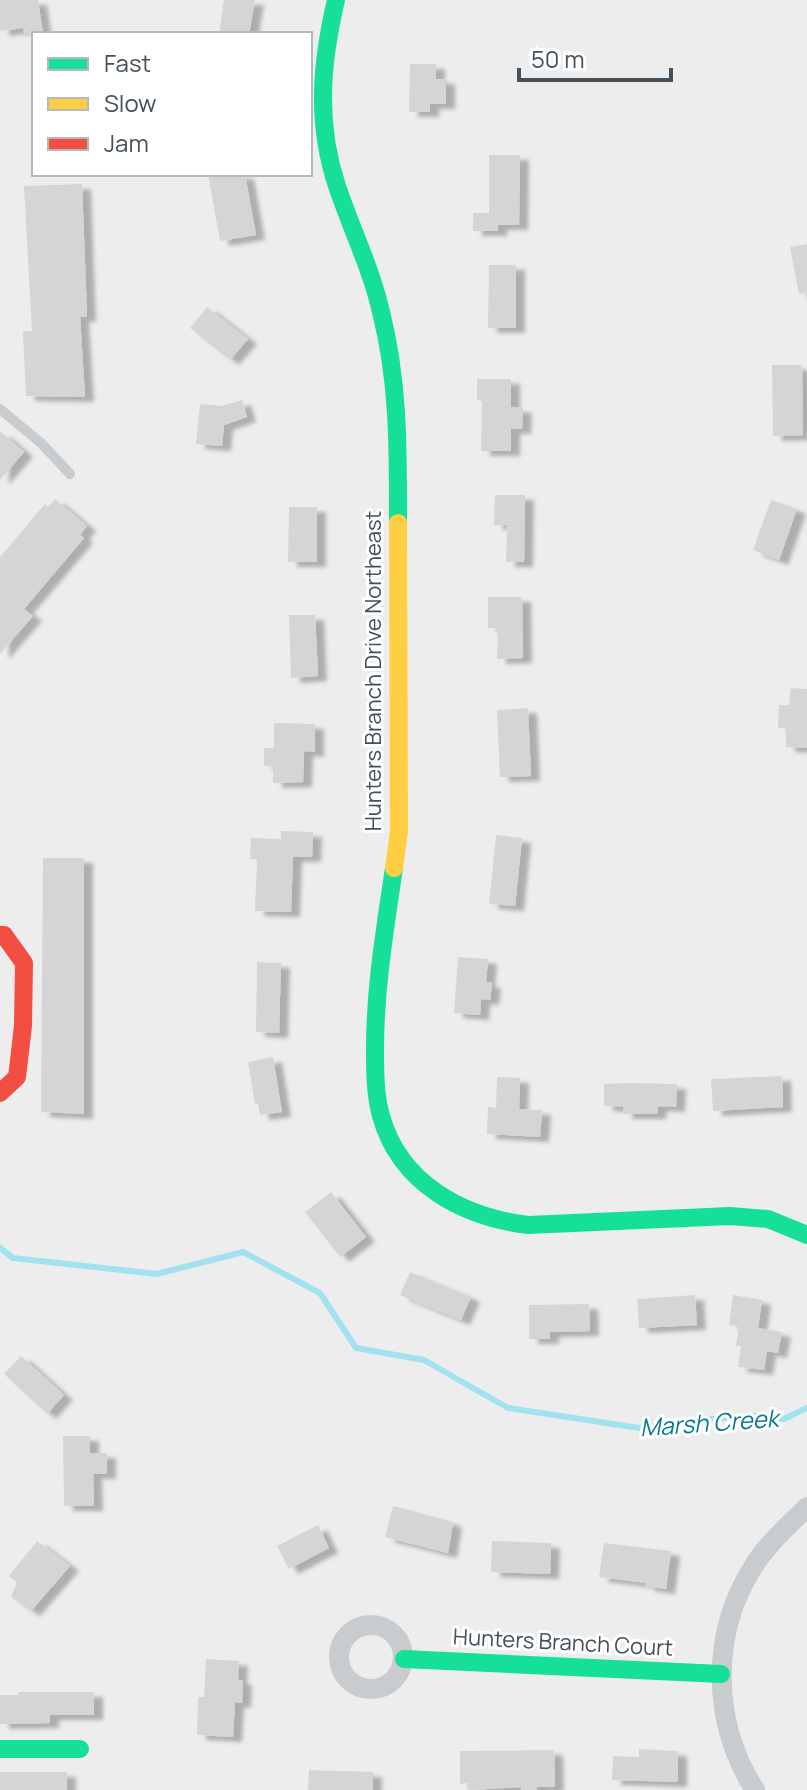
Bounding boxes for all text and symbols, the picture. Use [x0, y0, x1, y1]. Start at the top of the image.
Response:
legend [32, 32, 312, 176]
scale bar [519, 32, 671, 82]
text: 50 m [531, 42, 585, 75]
text: Fast [104, 46, 151, 79]
text: Slow [104, 86, 157, 119]
text: Jam [104, 126, 149, 159]
street label: Hunters Branch Drive Northeast [358, 510, 388, 831]
water label: Marsh Creek [639, 1400, 783, 1443]
street label: Hunters Branch Court [452, 1621, 674, 1663]

